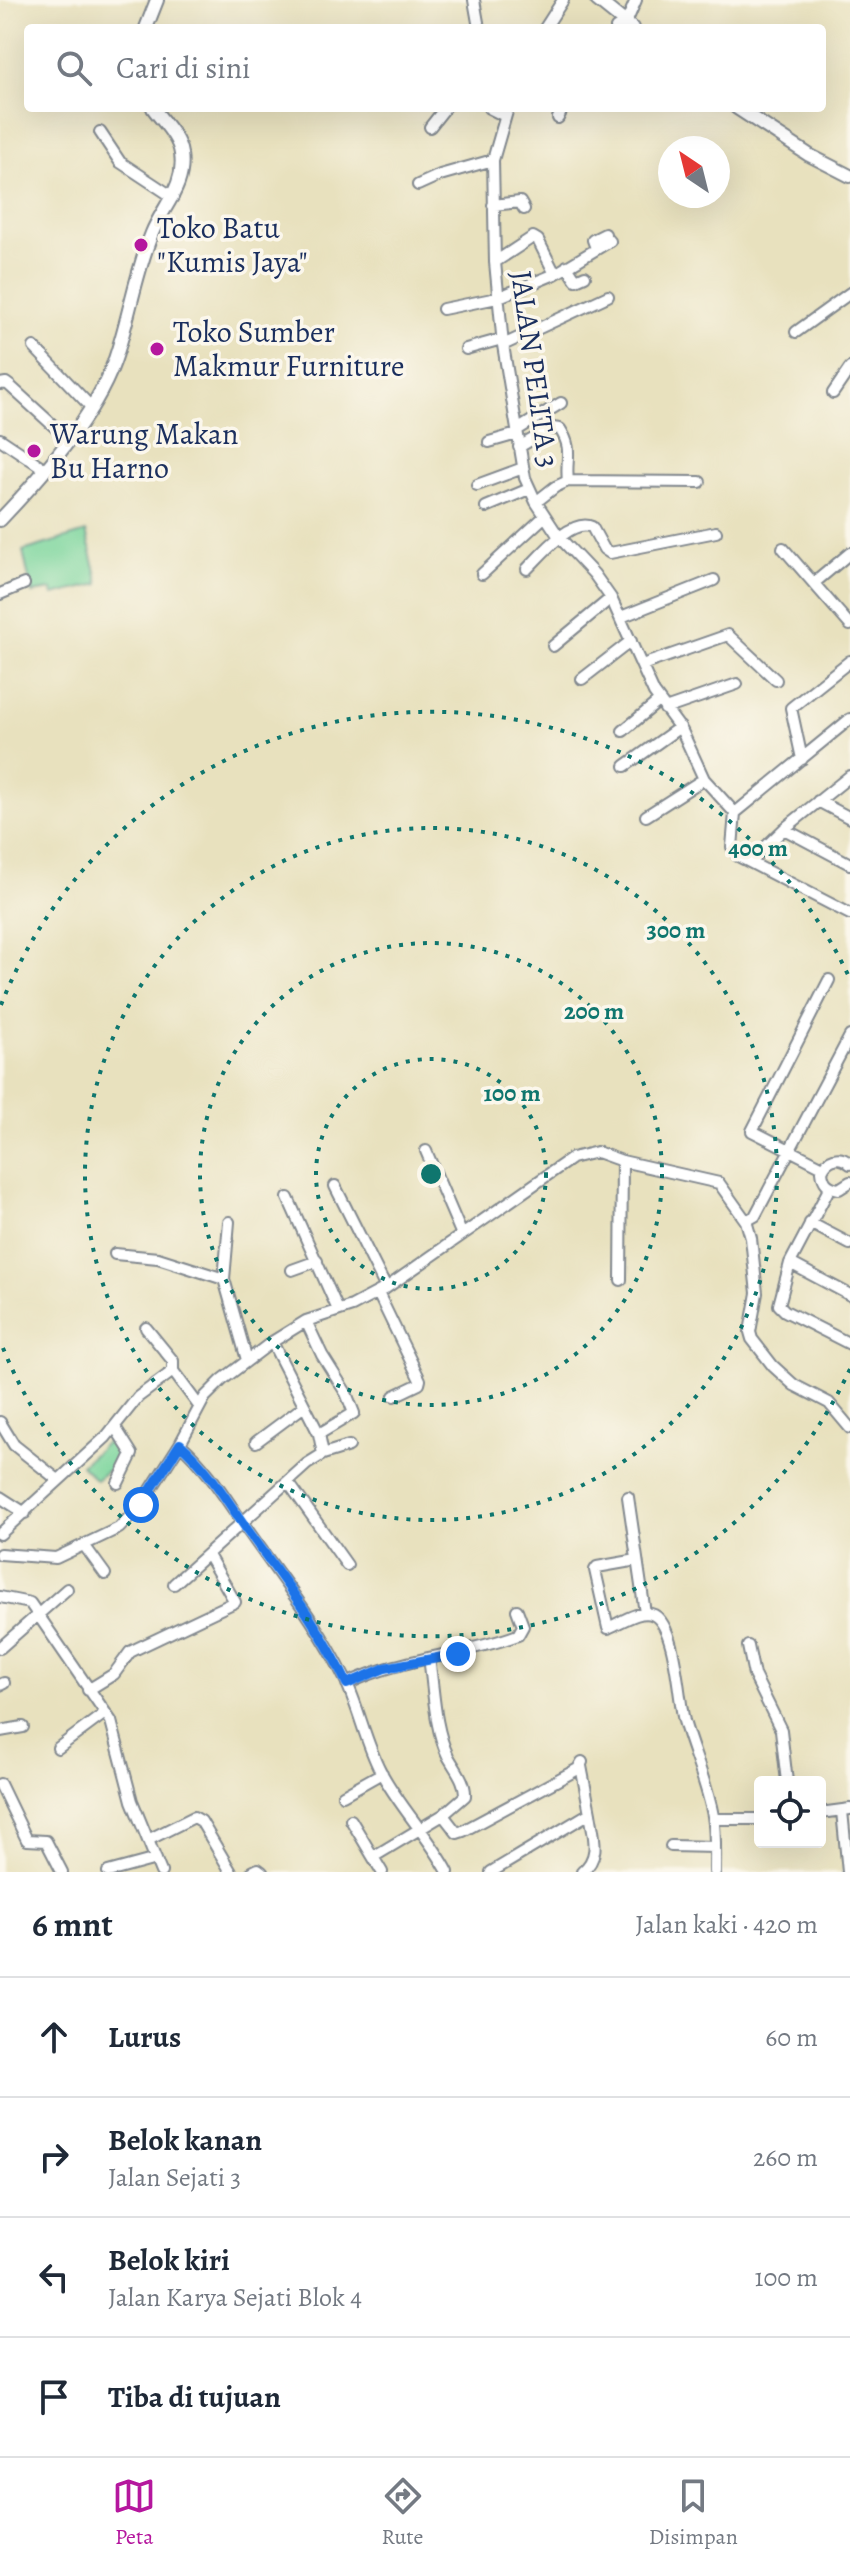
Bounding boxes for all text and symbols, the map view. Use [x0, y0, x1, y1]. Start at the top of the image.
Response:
search box [24, 24, 826, 112]
icon: search [52, 46, 96, 90]
text: Cari di sini [116, 48, 251, 88]
north arrow [658, 136, 730, 208]
place label: Toko Batu "Kumis Jaya" [157, 208, 308, 282]
marker: Toko Batu "Kumis Jaya" [132, 236, 150, 254]
street label: JALAN PELITA 3 [501, 268, 569, 470]
place label: Toko Sumber Makmur Furniture [173, 312, 404, 386]
marker: Toko Sumber Makmur Furniture [148, 340, 166, 358]
place label: Warung Makan Bu Harno [49, 414, 239, 488]
marker: Warung Makan Bu Harno [25, 442, 43, 460]
text: 400 m [728, 832, 788, 864]
text: 300 m [647, 914, 705, 946]
text: 200 m [564, 995, 624, 1027]
text: 100 m [483, 1077, 541, 1109]
centre of rings [417, 1160, 445, 1188]
route start [123, 1487, 159, 1523]
route end [440, 1636, 476, 1672]
map controls [754, 1776, 826, 1848]
button: locate [754, 1776, 826, 1848]
text: 6 mnt [32, 1901, 113, 1948]
text: Jalan kaki · 420 m [635, 1907, 818, 1942]
icon: ahead [32, 2015, 76, 2059]
text: Lurus [108, 2017, 181, 2057]
text: 60 m [765, 2020, 818, 2055]
text: Belok kanan [108, 2120, 262, 2160]
icon: right [32, 2135, 76, 2179]
text: 260 m [753, 2140, 818, 2175]
text: Jalan Sejati 3 [108, 2160, 241, 2195]
text: Belok kiri [108, 2240, 230, 2280]
icon: left [32, 2255, 76, 2299]
text: 100 m [755, 2260, 818, 2295]
text: Jalan Karya Sejati Blok 4 [108, 2280, 362, 2315]
icon: arrive [32, 2375, 76, 2419]
text: Tiba di tujuan [108, 2377, 281, 2417]
tab: Peta [112, 2474, 156, 2552]
tab: Rute [381, 2474, 425, 2552]
tab: Disimpan [649, 2474, 738, 2552]

